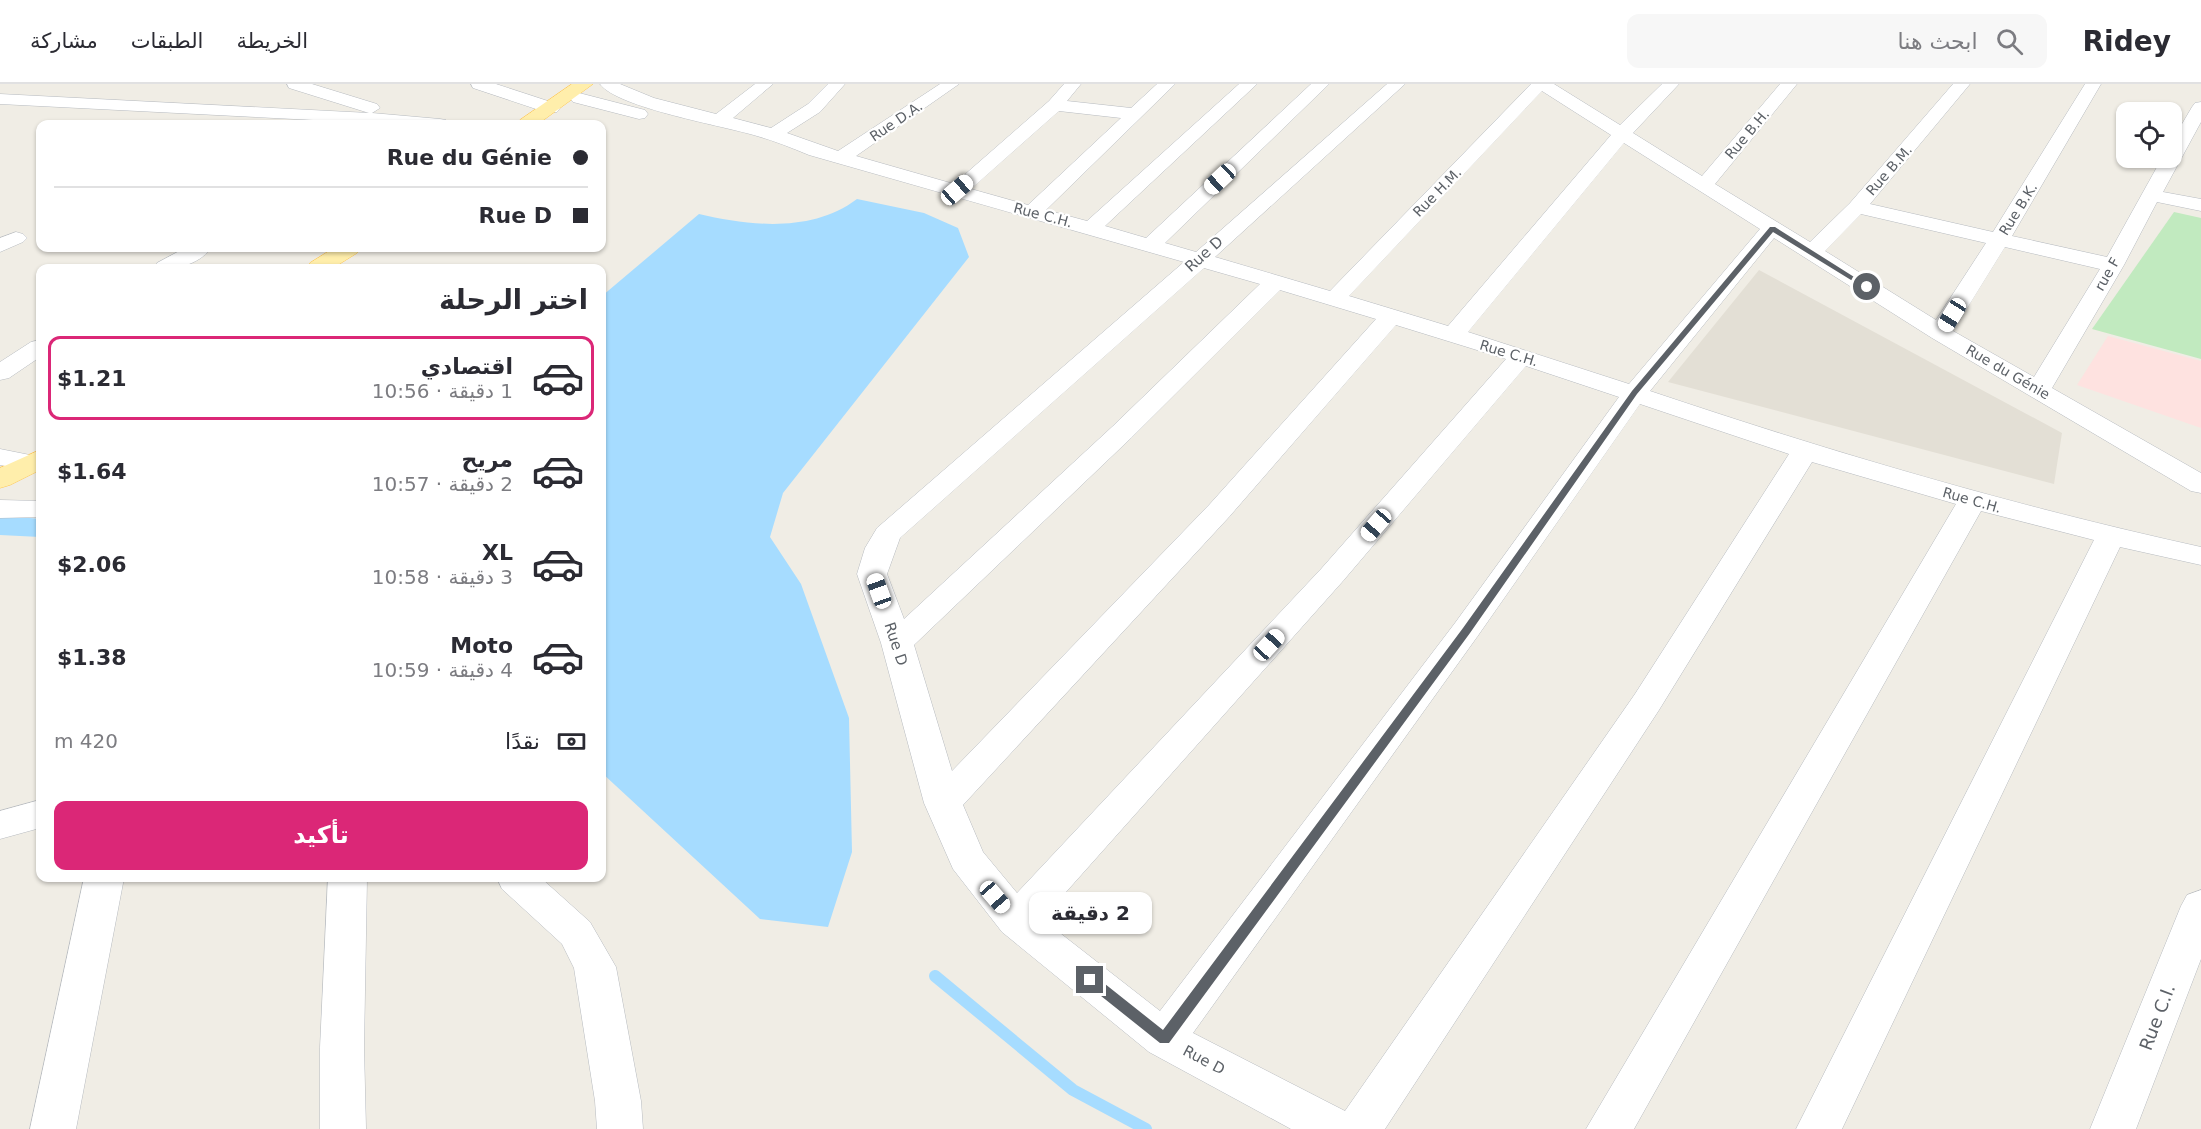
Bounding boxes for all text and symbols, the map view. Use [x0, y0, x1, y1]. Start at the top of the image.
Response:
search box [1627, 14, 2047, 68]
icon: search [1993, 25, 2026, 58]
text: Ridey [2083, 25, 2171, 58]
text: مشاركة [30, 29, 98, 53]
text: الطبقات [131, 29, 203, 53]
text: الخريطة [236, 29, 308, 53]
text: ابحث هنا [1898, 29, 1978, 54]
street label: Rue D.A. [867, 98, 925, 144]
map controls [2116, 102, 2182, 168]
button: locate [2116, 102, 2182, 168]
street label: Rue B.H. [1722, 106, 1772, 162]
street label: Rue B.M. [1863, 141, 1915, 199]
text: Rue du Génie [387, 145, 552, 170]
car [1201, 160, 1239, 198]
street label: Rue H.M. [1410, 164, 1464, 220]
car [938, 171, 976, 209]
street label: Rue B.K. [1996, 180, 2040, 238]
street label: Rue C.H. [1012, 200, 1074, 230]
text: Rue D [479, 203, 552, 228]
street label: Rue D [1181, 232, 1227, 276]
street label: rue F [2091, 255, 2123, 293]
route start [1853, 273, 1880, 300]
text: اختر الرحلة [439, 284, 588, 315]
car [1935, 295, 1969, 335]
street label: Rue C.H. [1478, 337, 1540, 369]
street label: Rue du Génie [1963, 342, 2053, 402]
icon: car [531, 351, 585, 405]
text: اقتصادي [421, 354, 513, 379]
text: $1.21 [57, 366, 127, 391]
text: 1 دقيقة · 10:56 [372, 379, 513, 403]
icon: car [531, 444, 585, 498]
text: مريح [462, 447, 513, 472]
text: $1.64 [57, 459, 127, 484]
text: 2 دقيقة · 10:57 [372, 472, 513, 496]
street label: Rue C.H. [1941, 484, 2003, 516]
car [1357, 506, 1395, 544]
icon: car [531, 537, 585, 591]
text: XL [482, 540, 513, 565]
text: $2.06 [57, 552, 127, 577]
text: 3 دقيقة · 10:58 [372, 565, 513, 589]
car [864, 571, 894, 611]
street label: Rue D [881, 620, 911, 668]
car [1250, 626, 1288, 664]
icon: car [531, 630, 585, 684]
text: Moto [450, 633, 513, 658]
text: $1.38 [57, 645, 127, 670]
text: 4 دقيقة · 10:59 [372, 658, 513, 682]
icon: cash [555, 725, 588, 758]
text: 420 m [54, 729, 118, 753]
text: نقدًا [505, 729, 540, 754]
button: تأكيد [54, 801, 588, 870]
car [976, 878, 1014, 916]
callout: 2 دقيقة [1028, 893, 1152, 935]
text: 2 دقيقة [1051, 901, 1130, 925]
route end [1076, 966, 1103, 993]
street label: Rue C.I. [2135, 981, 2179, 1053]
street label: Rue D [1180, 1042, 1228, 1078]

